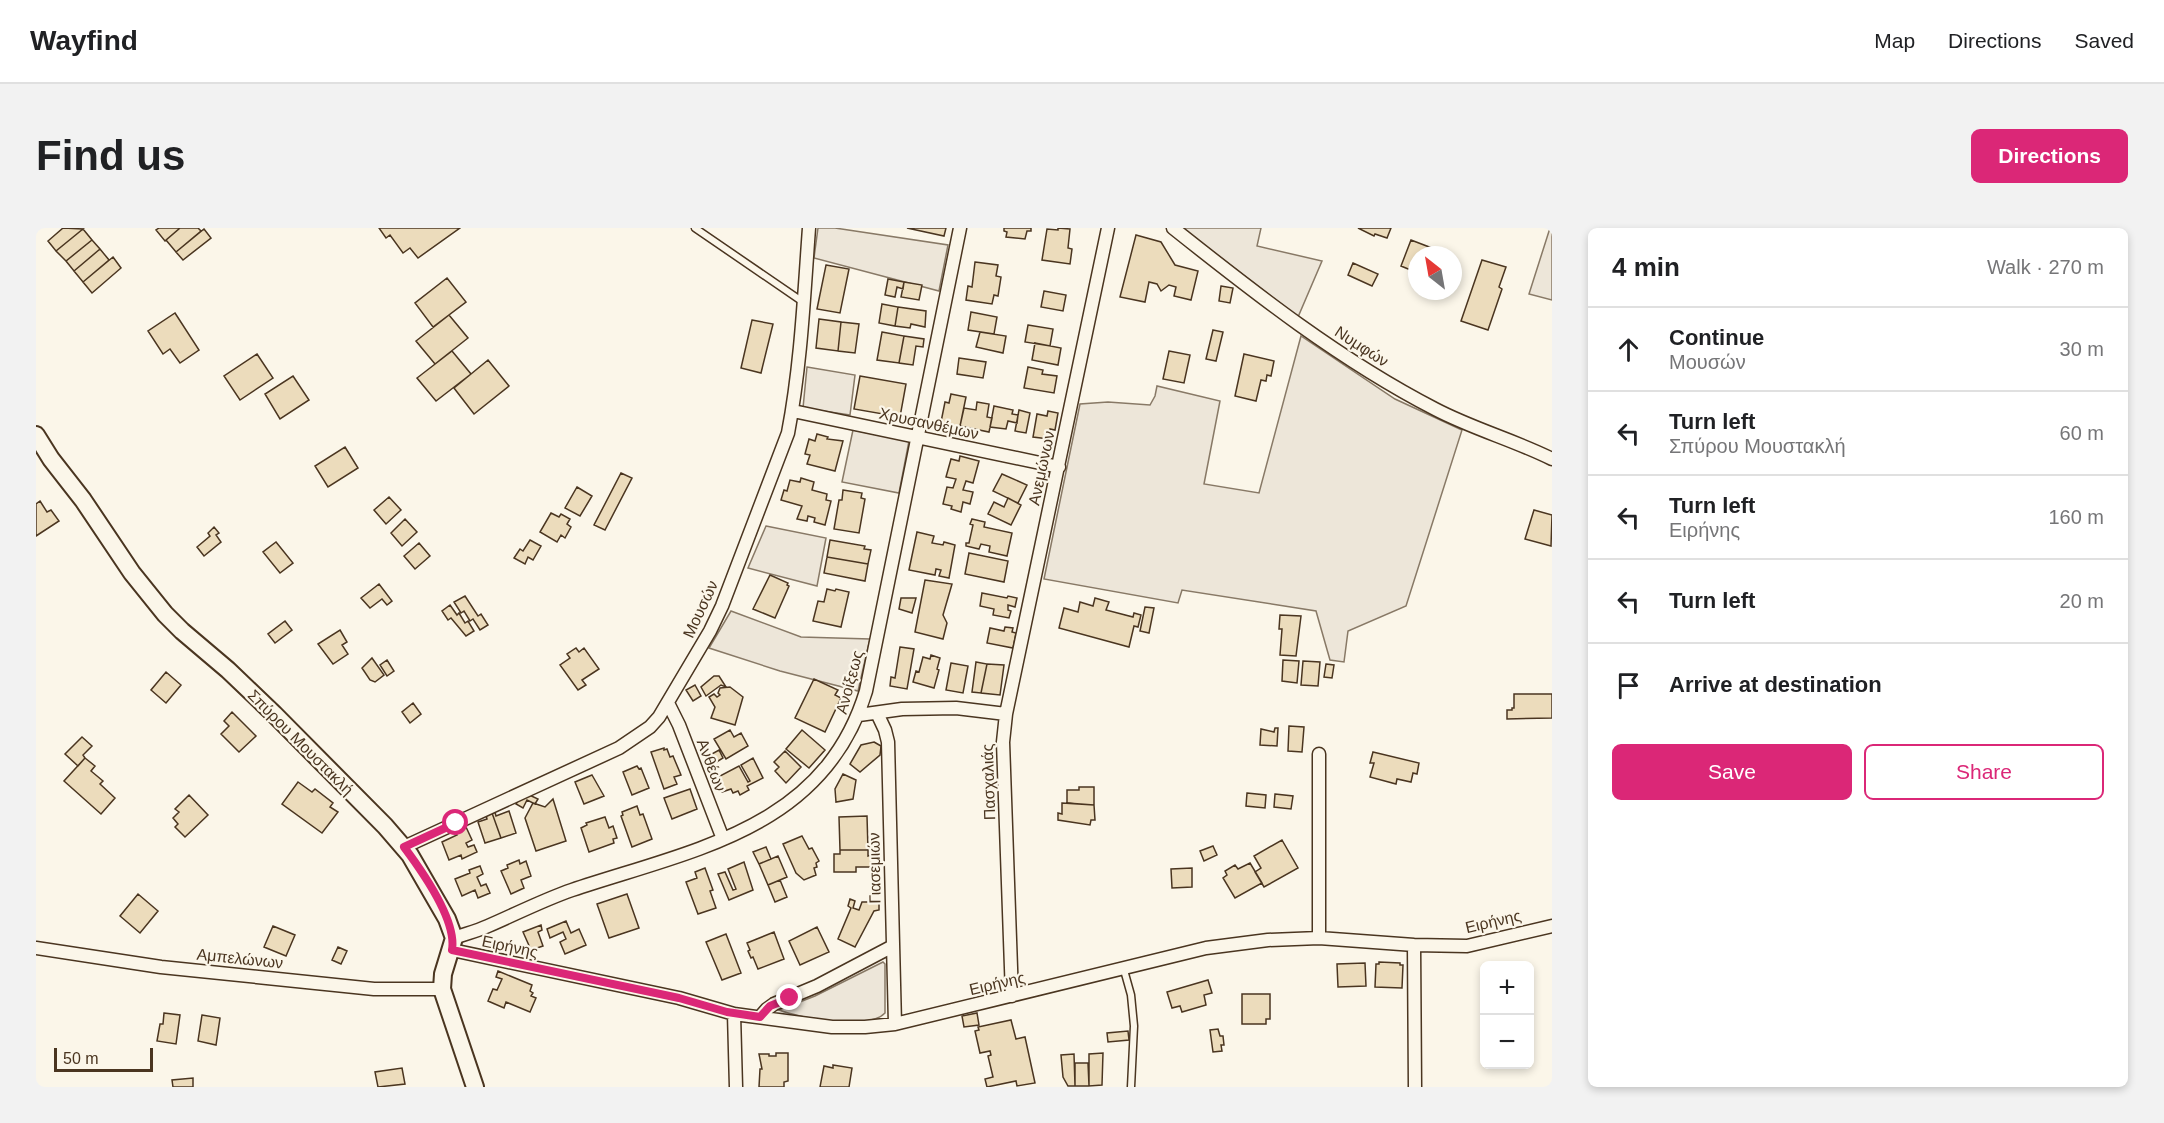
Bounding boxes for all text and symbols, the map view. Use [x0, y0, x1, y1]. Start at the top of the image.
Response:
text: Wayfind [30, 25, 138, 56]
text: Map [1874, 29, 1915, 52]
text: Directions [1948, 29, 2041, 52]
text: Saved [2074, 29, 2134, 52]
button: Directions [1971, 129, 2128, 183]
text: Find us [36, 132, 185, 179]
north arrow [1408, 246, 1462, 300]
text: 4 min [1612, 252, 1680, 282]
text: Walk · 270 m [1987, 256, 2104, 278]
street label: Νυμφών [1332, 323, 1392, 370]
text: Continue [1669, 325, 1764, 350]
icon: ahead [1612, 333, 1645, 366]
text: 30 m [2060, 338, 2104, 360]
text: Μουσών [1669, 351, 1746, 373]
street label: Χρυσανθέμων [878, 405, 980, 442]
text: Turn left [1669, 409, 1755, 434]
icon: left [1612, 417, 1645, 450]
text: 60 m [2060, 422, 2104, 444]
street label: Ανεμώνων [1025, 429, 1058, 507]
text: Σπύρου Μουστακλή [1669, 435, 1846, 457]
text: Turn left [1669, 493, 1755, 518]
icon: left [1612, 501, 1645, 534]
text: 160 m [2048, 506, 2104, 528]
text: Ειρήνης [1669, 519, 1740, 541]
street label: Μουσών [680, 578, 721, 641]
icon: left [1612, 585, 1645, 618]
text: Turn left [1669, 588, 1755, 613]
text: 20 m [2060, 590, 2104, 612]
street label: Ανοίξεως [833, 648, 867, 716]
icon: arrive [1612, 669, 1645, 702]
text: Arrive at destination [1669, 672, 1882, 697]
street label: Σπύρου Μουστακλή [245, 686, 357, 798]
street label: Ανθέων [694, 737, 729, 794]
street label: Πασχαλιάς [979, 743, 998, 820]
button: Save [1612, 744, 1852, 800]
button: Share [1864, 744, 2104, 800]
route start [442, 809, 468, 835]
street label: Γιασεμιών [865, 832, 884, 904]
street label: Ειρήνης [1464, 907, 1523, 936]
street label: Ειρήνης [480, 932, 540, 961]
street label: Αμπελώνων [196, 946, 284, 971]
map controls [1480, 961, 1534, 1069]
button: + [1480, 961, 1534, 1015]
street label: Ειρήνης [968, 969, 1027, 998]
route end [776, 984, 802, 1010]
button: − [1480, 1015, 1534, 1069]
scale bar [54, 1045, 153, 1072]
text: 50 m [63, 1050, 99, 1067]

